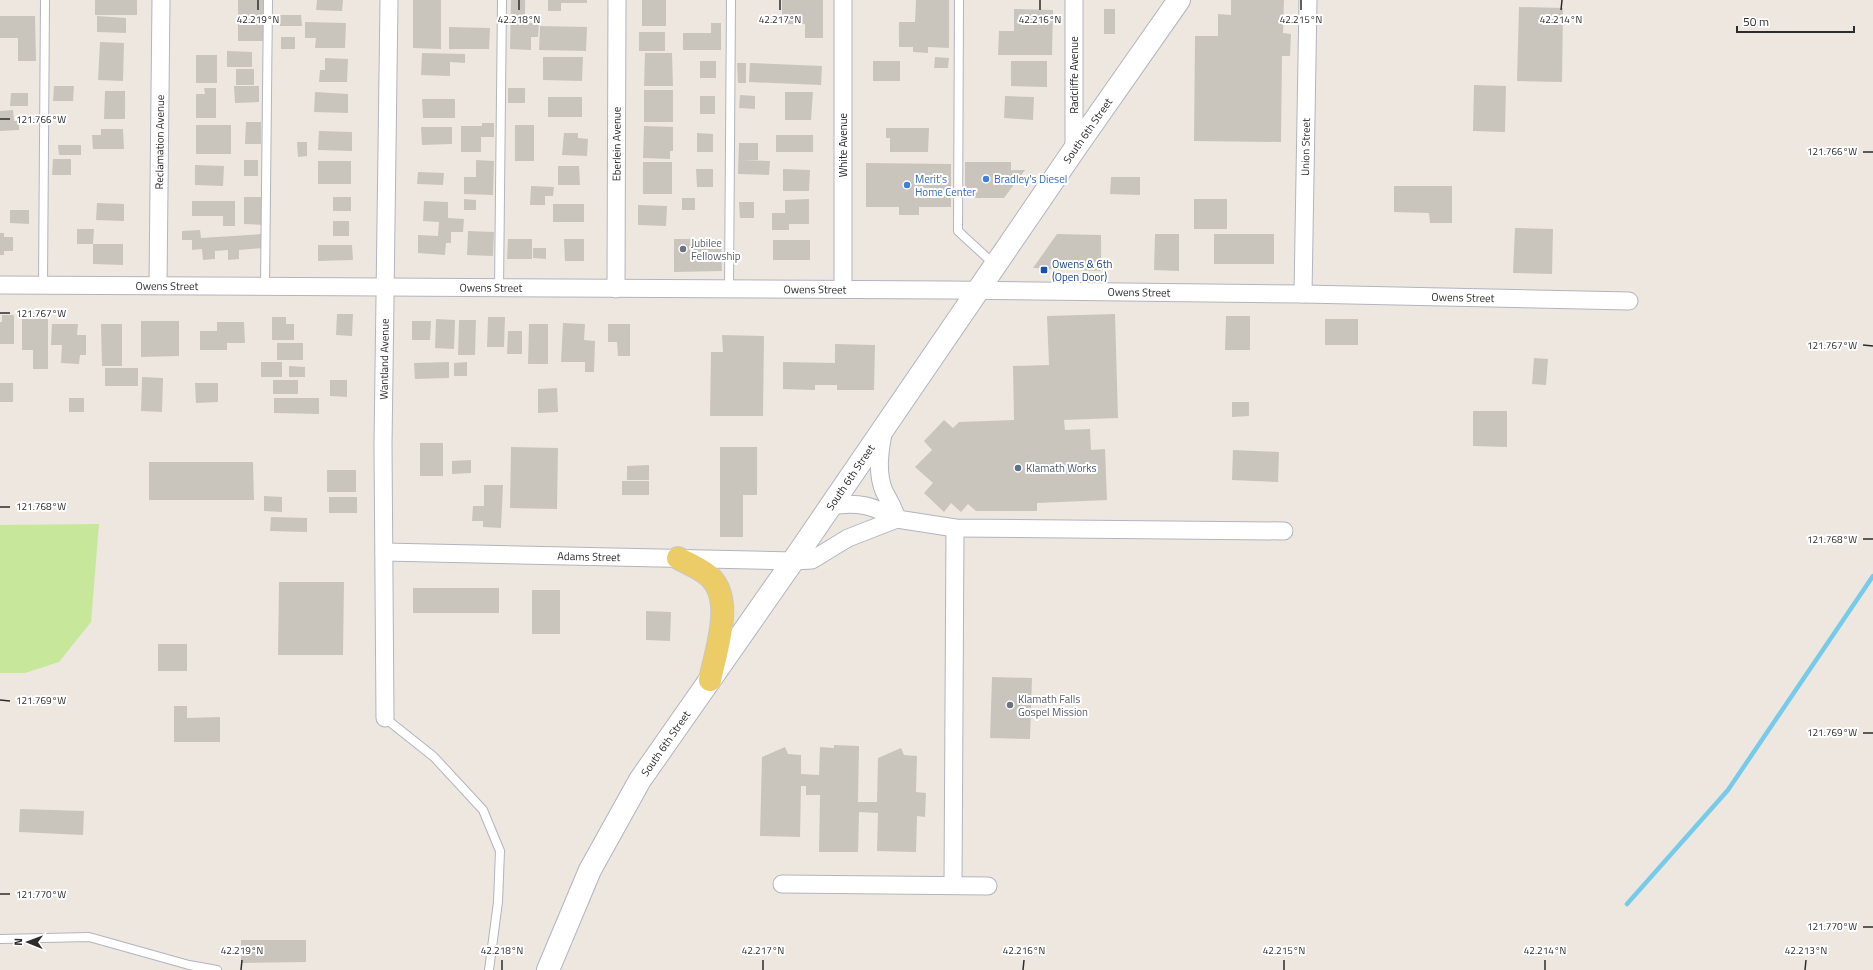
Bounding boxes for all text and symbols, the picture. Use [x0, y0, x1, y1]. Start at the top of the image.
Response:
scale bar [1737, 8, 1854, 34]
text: 42.219°N [237, 12, 279, 27]
text: 42.218°N [498, 12, 540, 27]
text: 42.217°N [759, 12, 801, 27]
text: 42.216°N [1019, 12, 1061, 27]
text: 42.215°N [1280, 12, 1322, 27]
text: 42.214°N [1540, 12, 1582, 27]
text: 50 m [1743, 12, 1769, 31]
street label: Radcliffe Avenue [1066, 36, 1082, 114]
street label: Reclamation Avenue [151, 94, 168, 189]
street label: South 6th Street [1059, 95, 1116, 167]
street label: Eberlein Avenue [608, 106, 625, 181]
text: 121.766°W [16, 112, 66, 127]
street label: White Avenue [835, 112, 851, 177]
street label: Union Street [1297, 118, 1314, 176]
text: 121.766°W [1807, 144, 1857, 159]
place label: Merit's Home Center [915, 171, 976, 200]
place label: Bradley's Diesel [994, 171, 1067, 187]
marker: Bradley's Diesel [981, 174, 991, 184]
marker: Merit's Home Center [902, 180, 912, 190]
place label: Jubilee Fellowship [691, 235, 741, 264]
marker: Jubilee Fellowship [678, 244, 688, 254]
place label: Owens & 6th (Open Door) [1052, 256, 1113, 285]
marker: Owens & 6th (Open Door) [1039, 265, 1049, 275]
street label: Owens Street [135, 278, 199, 294]
street label: Owens Street [459, 279, 523, 296]
street label: Owens Street [783, 281, 847, 297]
street label: Owens Street [1107, 284, 1171, 301]
street label: Owens Street [1431, 289, 1495, 306]
text: 121.767°W [16, 306, 66, 321]
street label: Wantland Avenue [376, 318, 393, 400]
text: 121.767°W [1807, 338, 1857, 353]
street label: South 6th Street [822, 441, 879, 513]
place label: Klamath Works [1026, 460, 1097, 476]
marker: Klamath Works [1013, 463, 1023, 473]
text: 121.768°W [16, 499, 66, 514]
text: 121.768°W [1807, 532, 1857, 547]
street label: Adams Street [557, 548, 621, 565]
place label: Klamath Falls Gospel Mission [1018, 691, 1088, 720]
text: 121.769°W [16, 693, 66, 708]
marker: Klamath Falls Gospel Mission [1005, 700, 1015, 710]
street label: South 6th Street [637, 707, 694, 779]
text: 121.769°W [1807, 725, 1857, 740]
text: 121.770°W [16, 887, 66, 902]
text: 121.770°W [1807, 919, 1857, 934]
north arrow [8, 922, 48, 962]
text: N [10, 938, 26, 946]
text: 42.219°N [221, 943, 263, 958]
text: 42.218°N [481, 943, 523, 958]
text: 42.217°N [742, 943, 784, 958]
text: 42.216°N [1003, 943, 1045, 958]
text: 42.215°N [1263, 943, 1305, 958]
text: 42.214°N [1524, 943, 1566, 958]
text: 42.213°N [1785, 943, 1827, 958]

